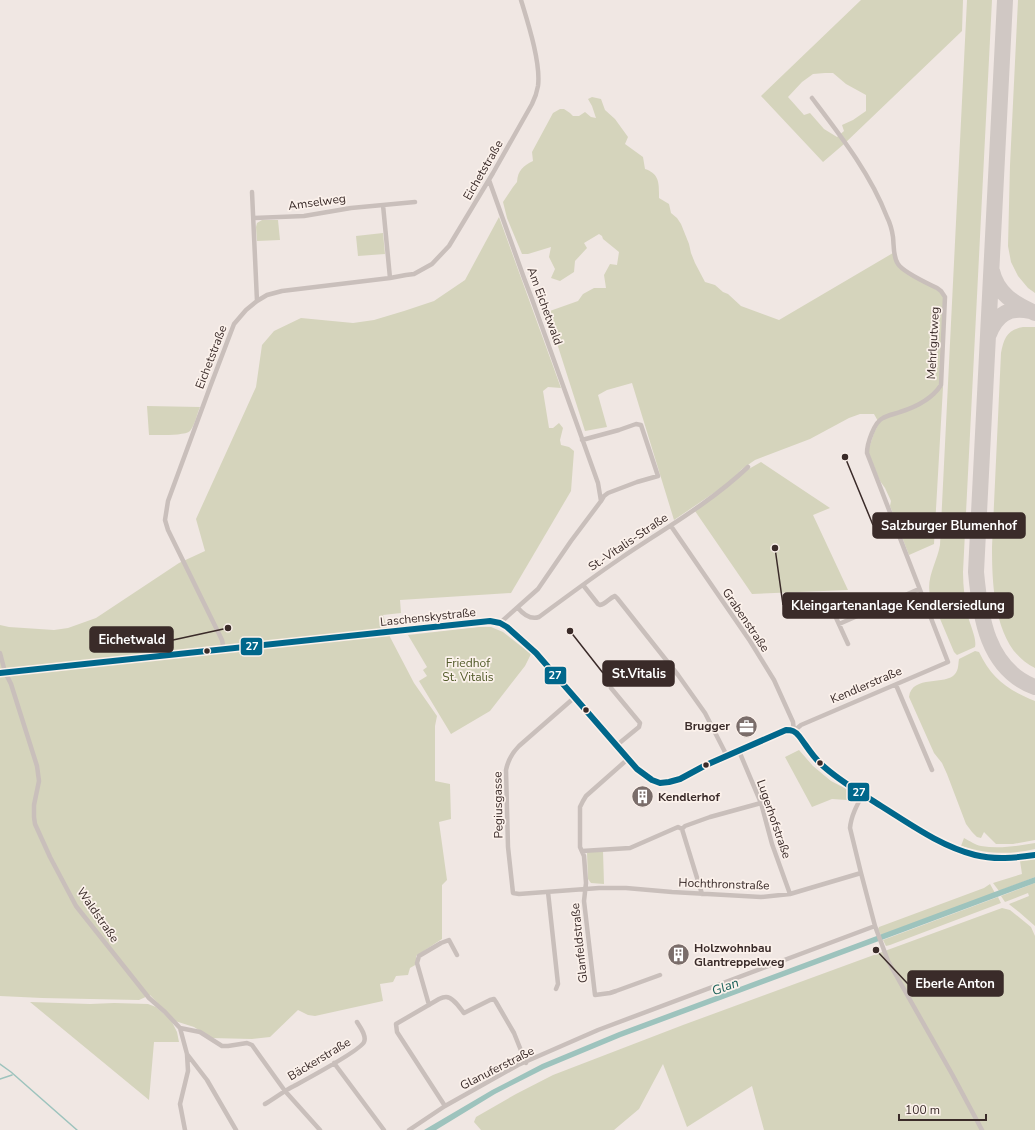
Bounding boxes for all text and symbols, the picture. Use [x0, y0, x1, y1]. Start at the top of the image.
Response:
street label: Eichetstraße [459, 137, 507, 203]
street label: Amselweg [287, 190, 347, 214]
street label: Am Eichetwald [524, 265, 566, 347]
street label: Mehrlgutweg [923, 306, 943, 380]
street label: Eichetstraße [192, 323, 230, 391]
street label: St.-Vitalis-Straße [585, 509, 671, 575]
callout: Salzburger Blumenhof [873, 513, 1025, 538]
text: Salzburger Blumenhof [881, 517, 1017, 535]
street label: Grabenstraße [719, 585, 773, 655]
callout: Kleingartenanlage Kendlersiedlung [783, 593, 1013, 618]
text: Kleingartenanlage Kendlersiedlung [791, 597, 1005, 615]
street label: Laschenskystraße [379, 604, 477, 630]
callout: Eichetwald [90, 627, 173, 652]
text: Eichetwald [99, 631, 165, 649]
line badge: 27 [240, 637, 263, 656]
text: 27 [245, 639, 259, 654]
unlabelled marker [202, 646, 212, 656]
park label: Friedhof St. Vitalis [442, 655, 494, 685]
callout: St.Vitalis [603, 661, 674, 686]
street label: Kendlerstraße [828, 663, 904, 707]
text: St.Vitalis [612, 665, 666, 683]
line badge: 27 [544, 666, 567, 685]
text: 27 [548, 668, 562, 683]
unlabelled marker [581, 705, 591, 715]
office icon: Brugger [733, 713, 759, 739]
place label: Brugger [684, 718, 730, 734]
unlabelled marker [815, 758, 825, 768]
unlabelled marker [701, 760, 711, 770]
street label: Pegiusgasse [489, 771, 507, 839]
street label: Lugerhofstraße [753, 777, 795, 861]
line badge: 27 [847, 782, 870, 802]
building icon: Kendlerhof [630, 784, 656, 810]
text: 27 [852, 785, 866, 800]
place label: Kendlerhof [658, 789, 720, 805]
street label: Hochthronstraße [678, 874, 770, 894]
street label: Waldstraße [73, 884, 123, 946]
street label: Glanfeldstraße [567, 902, 591, 984]
place label: Holzwohnbau Glantreppelweg [694, 940, 784, 970]
building icon: Holzwohnbau Glantreppelweg [665, 942, 691, 968]
callout: Eberle Anton [908, 971, 1003, 996]
water label: Glan [709, 974, 741, 1000]
text: Eberle Anton [915, 975, 995, 993]
street label: Bäckerstraße [285, 1034, 353, 1084]
street label: Glanuferstraße [457, 1043, 537, 1093]
scale bar [899, 1096, 986, 1122]
text: 100 m [905, 1102, 940, 1118]

